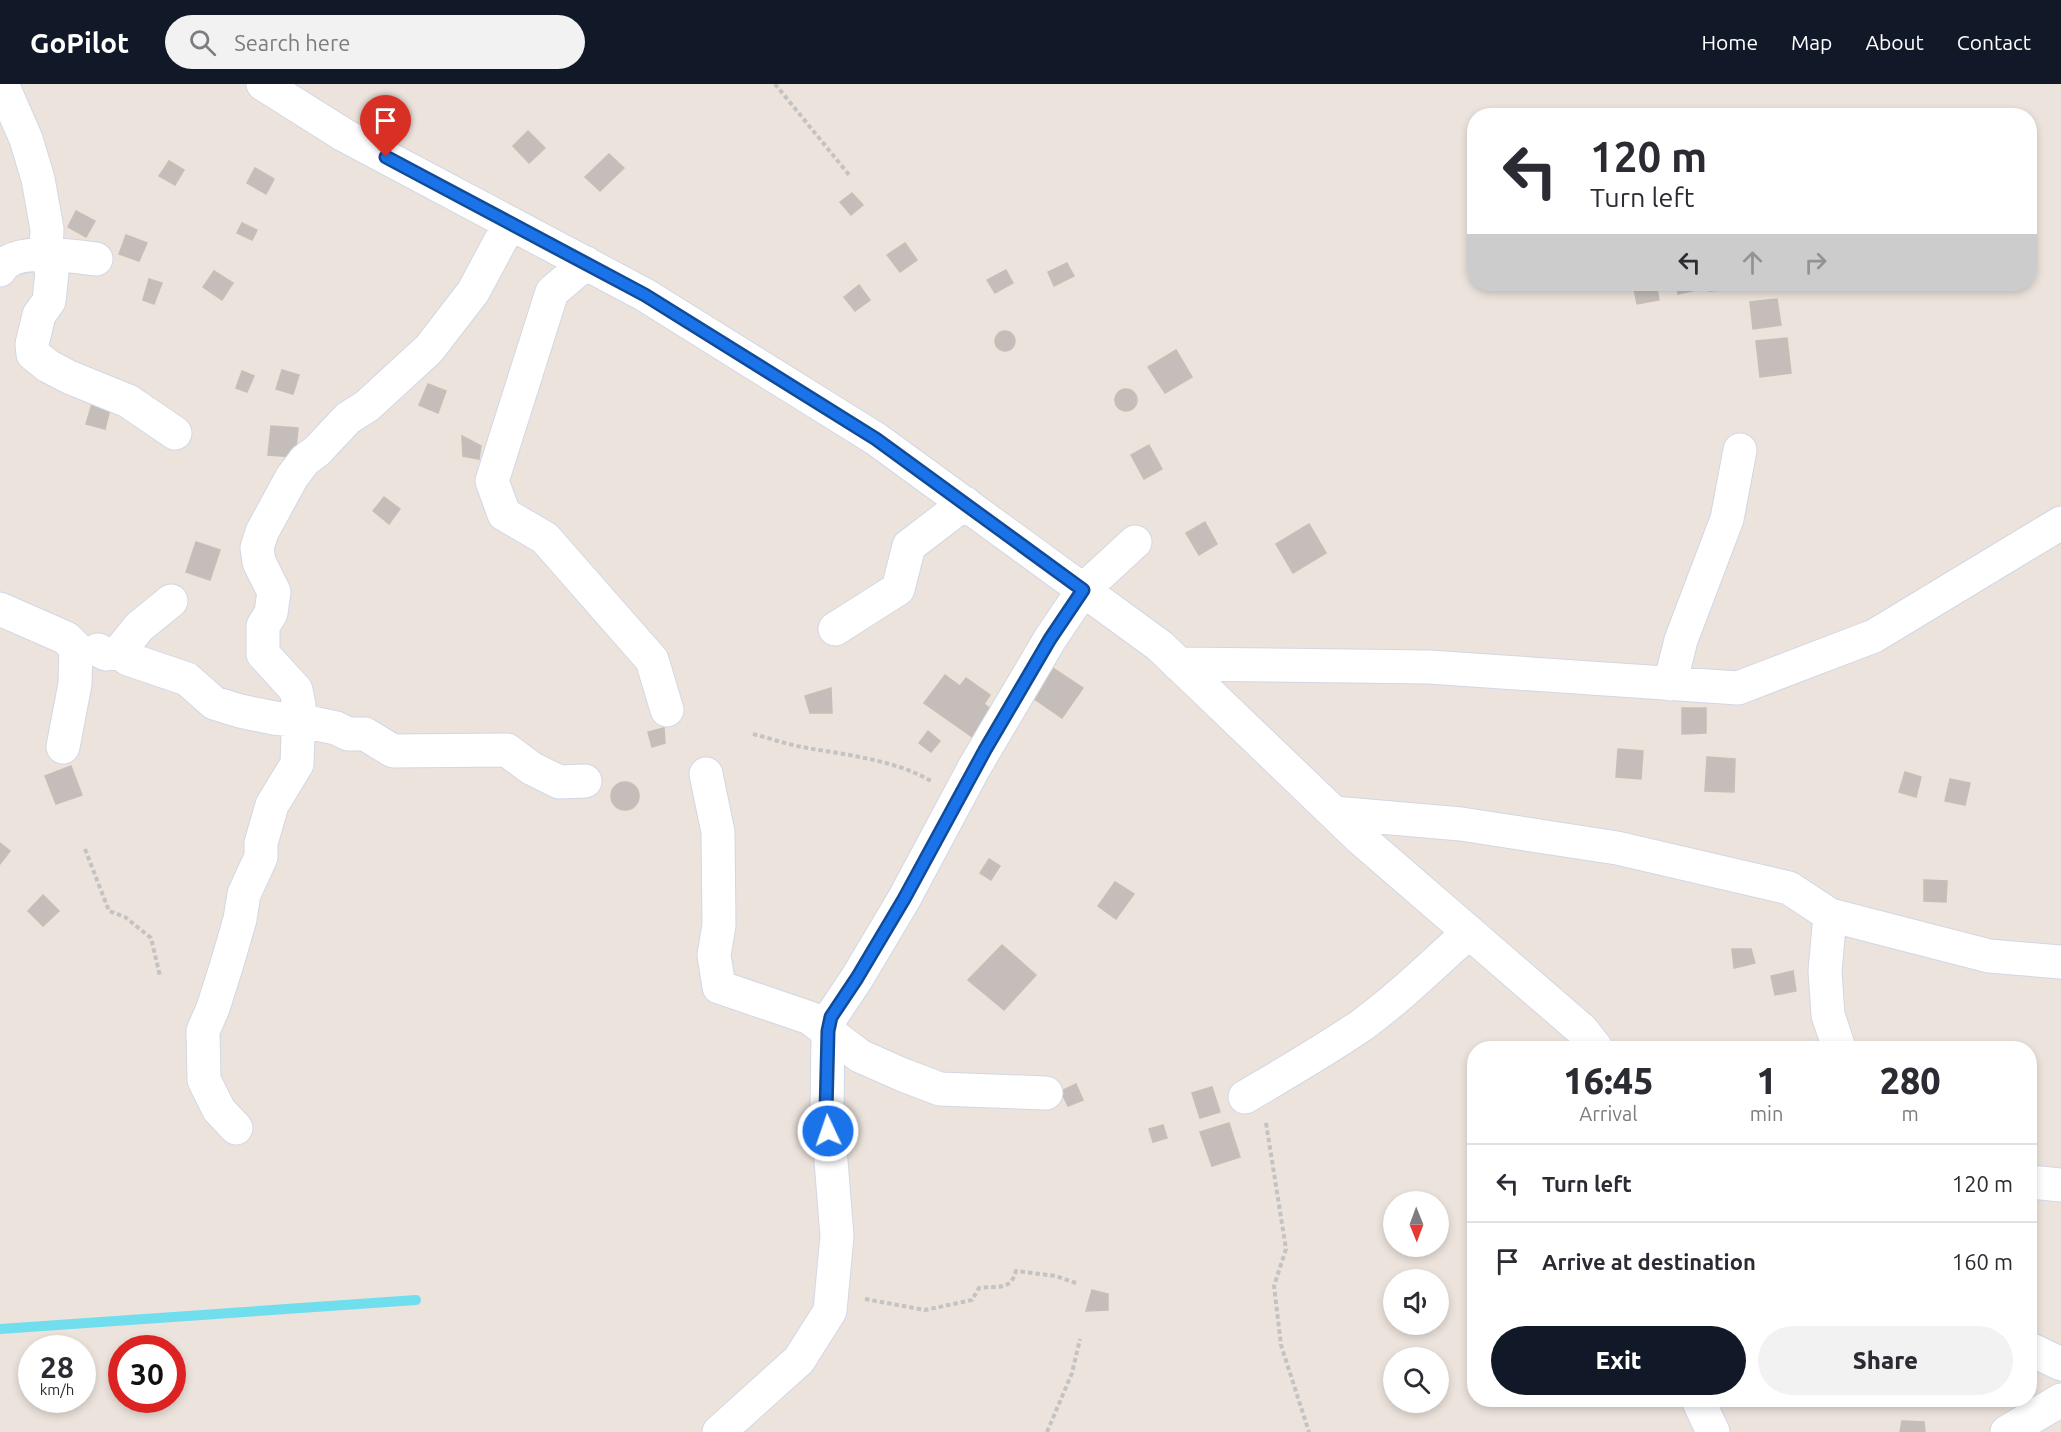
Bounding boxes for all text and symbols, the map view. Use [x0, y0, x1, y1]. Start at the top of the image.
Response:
search box [165, 15, 585, 69]
icon: search [186, 26, 219, 59]
text: GoPilot [30, 27, 129, 58]
text: Search here [234, 30, 350, 55]
text: Home [1701, 30, 1758, 54]
text: Map [1791, 30, 1832, 54]
text: About [1865, 30, 1924, 54]
text: Contact [1957, 30, 2031, 54]
pin [360, 95, 411, 157]
icon: arrive [369, 104, 402, 137]
icon: left [1491, 132, 1569, 210]
text: 120 m [1590, 133, 1707, 180]
text: Turn left [1590, 182, 1694, 212]
icon: left [1673, 246, 1706, 279]
icon: ahead [1736, 246, 1769, 279]
icon: right [1799, 246, 1832, 279]
text: 16:45 [1563, 1060, 1653, 1101]
text: 1 [1756, 1060, 1777, 1101]
text: 280 [1880, 1060, 1941, 1101]
position arrow [796, 1099, 860, 1163]
text: Arrival [1579, 1102, 1638, 1125]
text: min [1750, 1102, 1783, 1125]
text: m [1902, 1102, 1919, 1125]
icon: left [1491, 1167, 1524, 1200]
text: Turn left [1542, 1171, 1632, 1196]
text: 120 m [1952, 1171, 2013, 1196]
north arrow [1383, 1191, 1449, 1257]
map controls [1383, 1191, 1449, 1413]
icon: arrive [1491, 1245, 1524, 1278]
text: Arrive at destination [1542, 1249, 1756, 1274]
text: 160 m [1952, 1249, 2013, 1274]
button: sound [1383, 1269, 1449, 1335]
button: Exit [1491, 1326, 1746, 1395]
button: Share [1758, 1326, 2013, 1395]
speed limit sign: 30 [108, 1335, 186, 1413]
button: search [1383, 1347, 1449, 1413]
text: 28 [40, 1350, 74, 1384]
text: km/h [40, 1381, 74, 1398]

